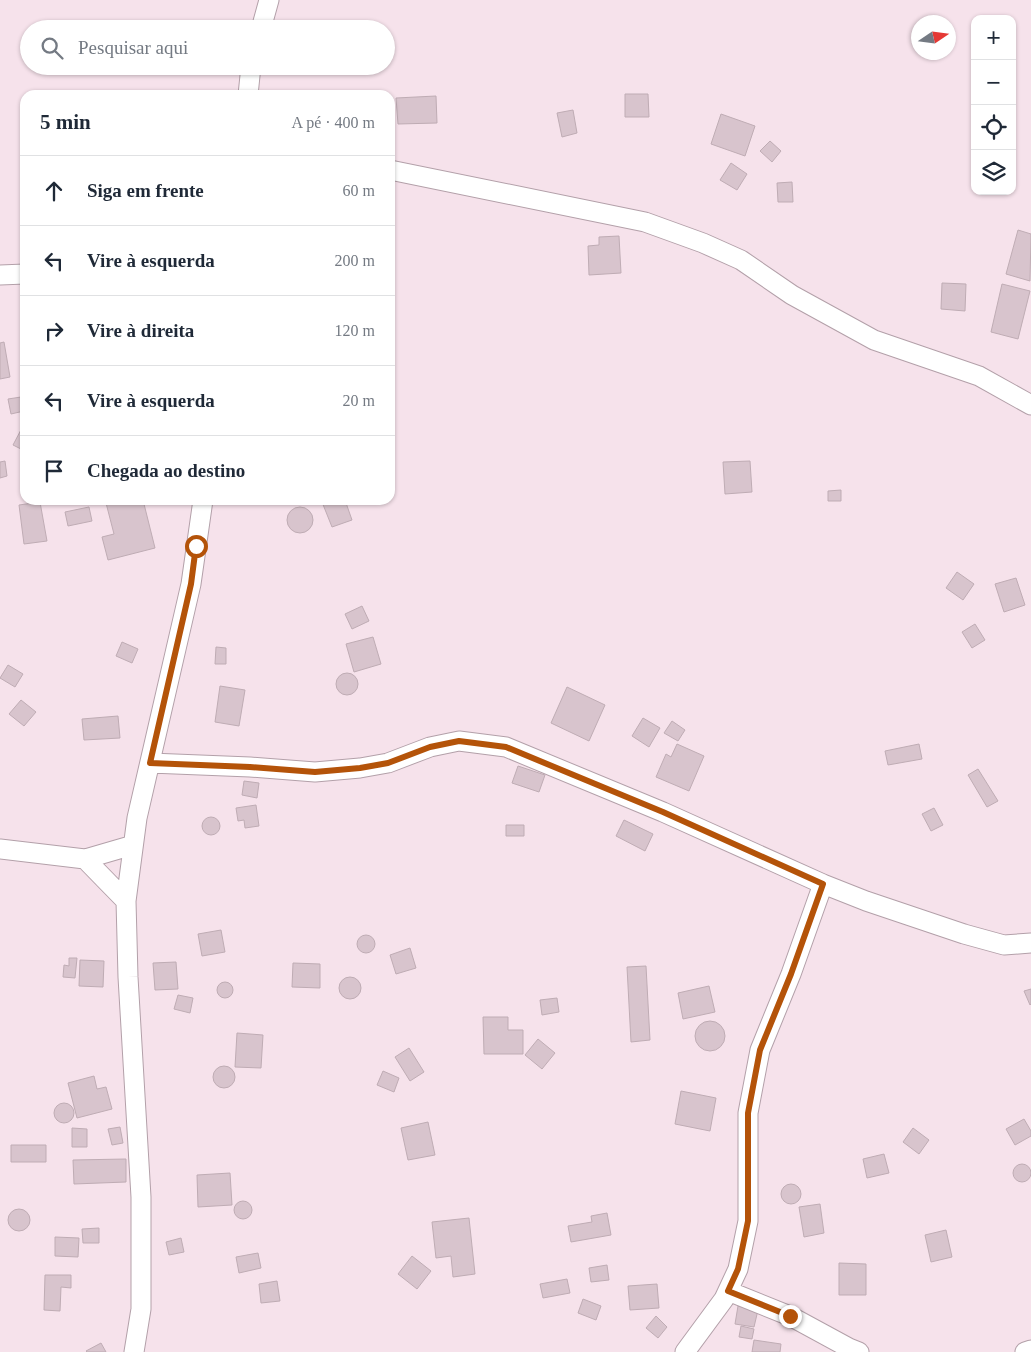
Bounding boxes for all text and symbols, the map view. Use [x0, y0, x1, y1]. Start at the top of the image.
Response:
north arrow [911, 15, 956, 60]
map controls [971, 15, 1016, 195]
button: + [971, 15, 1016, 60]
search box [20, 20, 395, 75]
icon: search [38, 34, 66, 62]
text: Pesquisar aqui [78, 37, 188, 58]
button: − [971, 60, 1016, 105]
button: locate [971, 105, 1016, 150]
text: 5 min [40, 110, 91, 134]
text: A pé · 400 m [291, 114, 375, 131]
button: layers [971, 150, 1016, 195]
icon: ahead [40, 177, 68, 205]
text: Siga em frente [87, 180, 204, 201]
text: 60 m [343, 182, 375, 199]
icon: left [40, 247, 68, 275]
text: Vire à esquerda [87, 250, 215, 271]
text: 200 m [335, 252, 375, 269]
icon: right [40, 317, 68, 345]
text: Vire à direita [87, 320, 194, 341]
text: 120 m [335, 322, 375, 339]
icon: left [40, 387, 68, 415]
text: Vire à esquerda [87, 390, 215, 411]
text: 20 m [343, 392, 375, 409]
icon: arrive [40, 457, 68, 485]
text: Chegada ao destino [87, 460, 245, 481]
route start [185, 535, 208, 558]
route end [779, 1305, 802, 1328]

